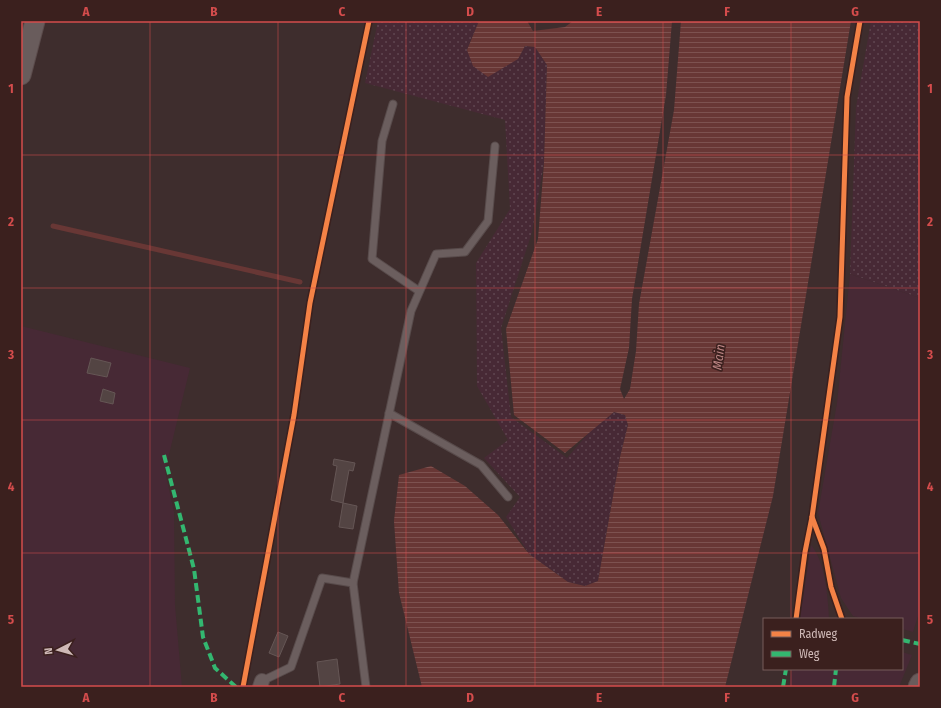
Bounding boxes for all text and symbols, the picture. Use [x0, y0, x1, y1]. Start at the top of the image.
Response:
text: A [81, 4, 90, 19]
text: B [210, 4, 218, 19]
text: C [339, 4, 346, 19]
text: D [466, 4, 474, 19]
text: E [596, 4, 602, 19]
text: F [724, 4, 730, 19]
text: G [851, 4, 859, 19]
text: 1 [8, 81, 14, 96]
text: 1 [927, 81, 933, 96]
text: 2 [7, 214, 14, 229]
text: 2 [926, 214, 933, 229]
water label: Main [709, 343, 728, 371]
text: 3 [7, 347, 14, 362]
text: 3 [926, 347, 933, 362]
text: 4 [8, 479, 15, 494]
text: 4 [927, 479, 934, 494]
text: 5 [8, 612, 14, 627]
text: 5 [927, 612, 933, 627]
legend [763, 618, 903, 670]
text: Radweg [799, 627, 838, 641]
north arrow [38, 630, 78, 670]
text: N [42, 647, 55, 655]
text: Weg [799, 647, 820, 661]
text: A [81, 690, 90, 705]
text: B [210, 690, 218, 705]
text: C [339, 690, 346, 705]
text: D [466, 690, 474, 705]
text: E [596, 690, 602, 705]
text: F [724, 690, 730, 705]
text: G [851, 690, 859, 705]

